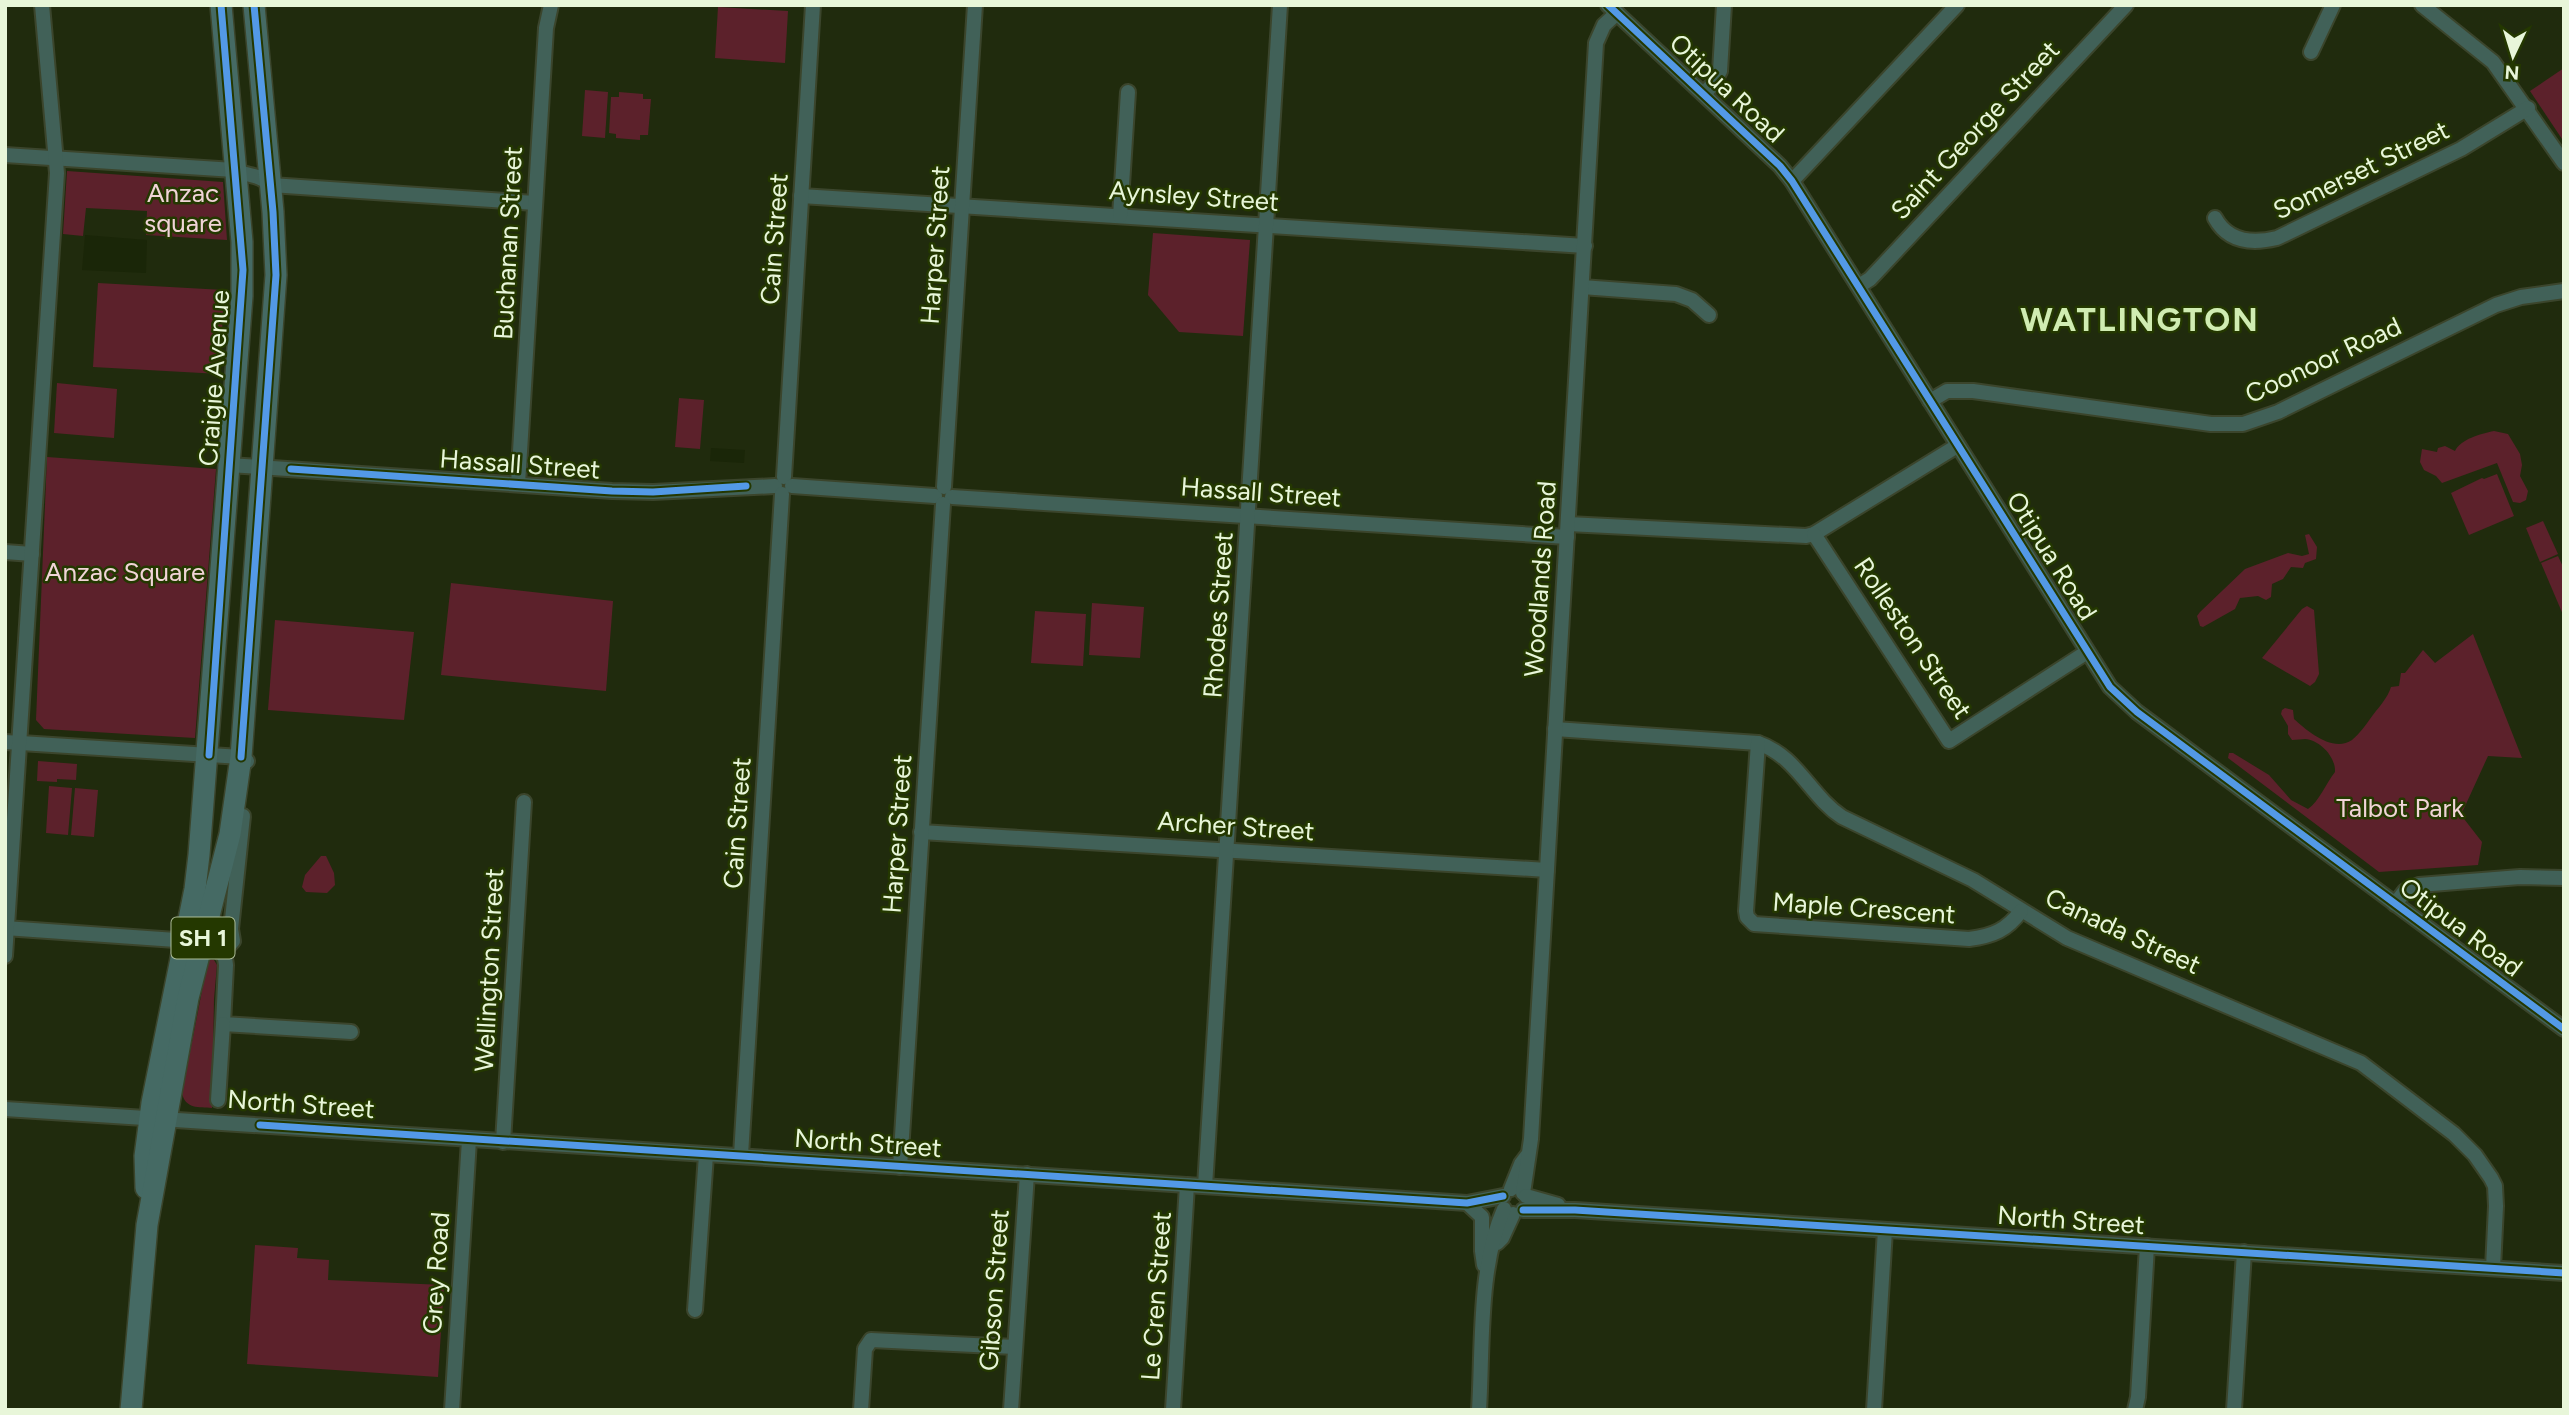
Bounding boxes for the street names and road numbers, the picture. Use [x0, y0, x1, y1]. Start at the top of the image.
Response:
street label: Otipua Road [1663, 27, 1791, 149]
street label: Saint George Street [1884, 34, 2066, 226]
street label: Somerset Street [2268, 114, 2454, 226]
street label: Buchanan Street [487, 145, 529, 341]
street label: Harper Street [913, 164, 957, 326]
street label: Cain Street [753, 172, 795, 306]
street label: Aynsley Street [1108, 174, 1280, 218]
street label: Craigie Avenue [192, 289, 236, 467]
street label: Coonoor Road [2240, 310, 2406, 410]
street label: Hassall Street [439, 442, 602, 486]
street label: Hassall Street [1180, 470, 1343, 514]
street label: Woodlands Road [1517, 480, 1563, 678]
street label: Otipua Road [2000, 486, 2104, 626]
street label: Rhodes Street [1196, 531, 1240, 699]
street label: Rolleston Street [1847, 551, 1979, 725]
street label: Harper Street [875, 753, 919, 915]
street label: Cain Street [716, 756, 758, 890]
street label: Archer Street [1156, 805, 1316, 847]
street label: Wellington Street [468, 867, 510, 1073]
street label: Otipua Road [2393, 870, 2529, 984]
street label: Canada Street [2040, 881, 2206, 981]
street label: Maple Crescent [1771, 886, 1957, 930]
road number: SH 1 [172, 918, 234, 958]
street label: North Street [226, 1083, 376, 1125]
street label: North Street [793, 1122, 943, 1164]
street label: North Street [1996, 1199, 2146, 1241]
street label: Gibson Street [972, 1208, 1016, 1372]
street label: Le Cren Street [1134, 1210, 1178, 1382]
street label: Grey Road [416, 1211, 456, 1335]

